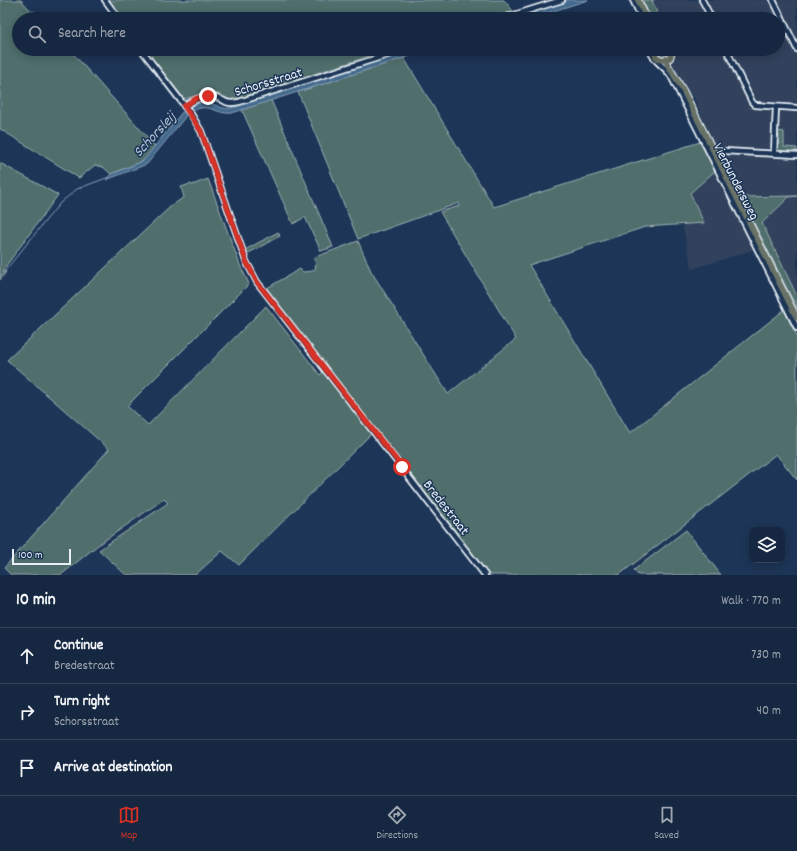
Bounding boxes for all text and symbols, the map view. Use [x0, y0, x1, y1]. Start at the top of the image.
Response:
search box [12, 12, 785, 56]
icon: search [26, 23, 48, 45]
text: Search here [58, 23, 126, 45]
street label: Schorsstraat [232, 63, 305, 103]
route end [199, 87, 217, 105]
water label: Schorsleij [129, 106, 184, 163]
street label: Vierbundersweg [707, 140, 763, 224]
route start [393, 458, 411, 476]
street label: Bredestraat [417, 476, 473, 540]
map controls [749, 527, 785, 563]
button: layers [749, 527, 785, 563]
scale bar [12, 547, 71, 566]
text: 100 m [18, 548, 42, 564]
text: 10 min [16, 589, 56, 613]
text: Walk · 770 m [721, 592, 781, 611]
text: Continue [54, 635, 103, 657]
icon: ahead [16, 645, 38, 667]
text: 730 m [751, 646, 781, 665]
text: Bredestraat [54, 657, 115, 676]
text: Turn right [54, 691, 110, 713]
icon: right [16, 701, 38, 723]
text: 40 m [757, 702, 781, 721]
text: Schorsstraat [54, 713, 119, 732]
icon: arrive [16, 757, 38, 779]
text: Arrive at destination [54, 757, 172, 779]
tab: Map [118, 804, 140, 844]
tab: Directions [376, 804, 418, 844]
tab: Saved [654, 804, 679, 844]

